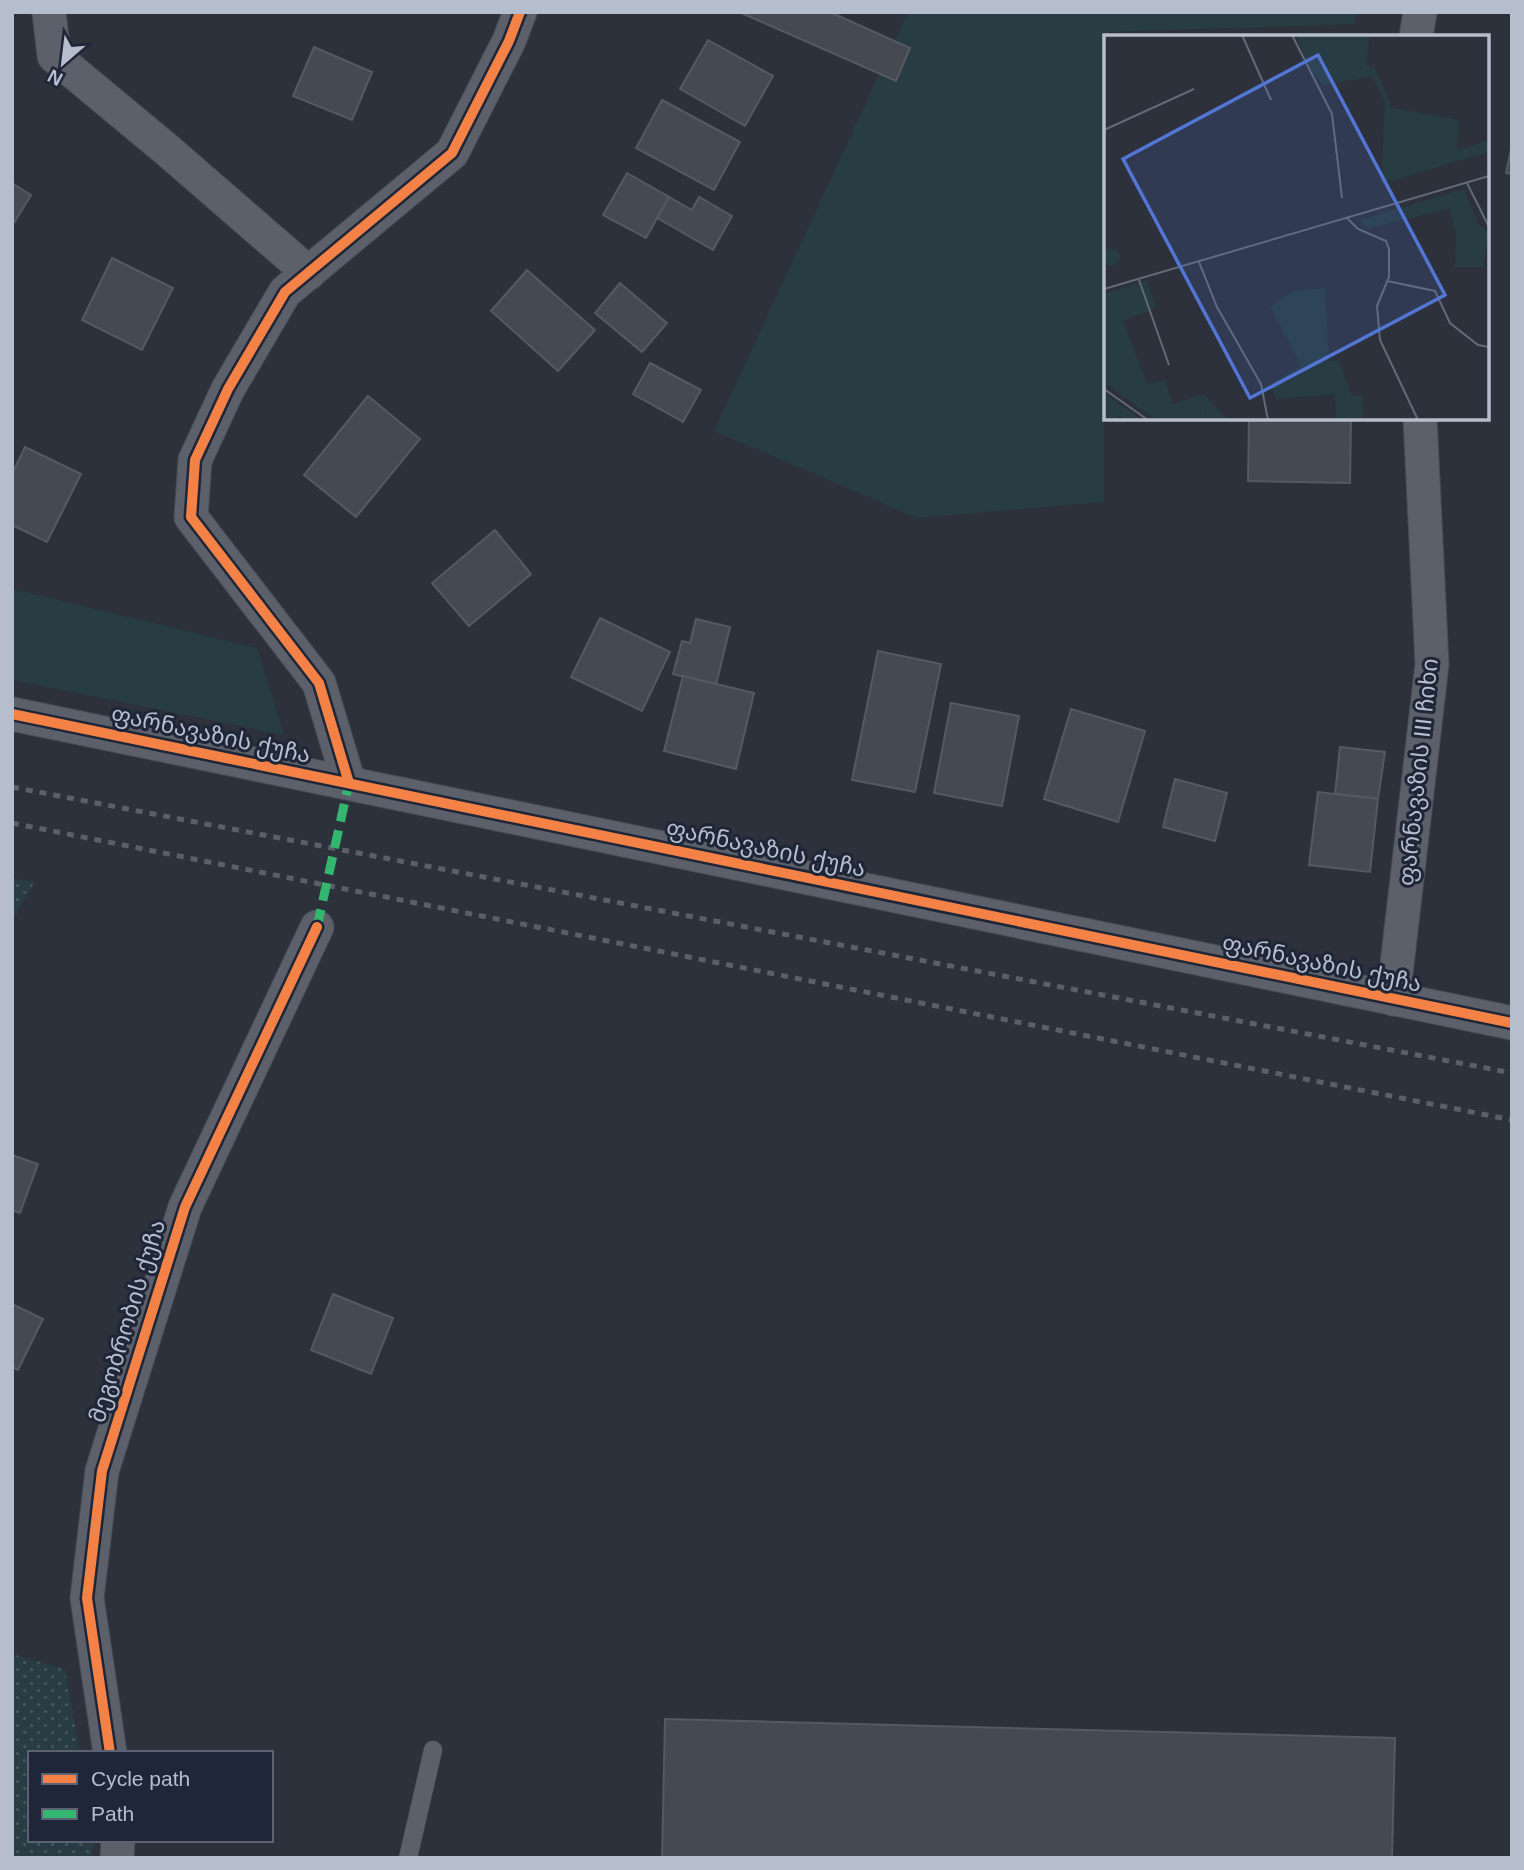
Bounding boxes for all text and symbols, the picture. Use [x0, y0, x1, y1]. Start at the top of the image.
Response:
north arrow [28, 28, 98, 98]
inset map [1104, 35, 1489, 420]
text: N [44, 65, 66, 90]
street label: ფარნავაზის III ჩიხი [1393, 657, 1444, 887]
street label: ფარნავაზის ქუჩა [109, 700, 313, 769]
street label: ფარნავაზის ქუჩა [664, 814, 868, 883]
street label: ფარნავაზის ქუჩა [1220, 929, 1424, 998]
street label: მეგობრობის ქუჩა [84, 1216, 171, 1426]
legend [28, 1751, 273, 1842]
text: Cycle path [91, 1767, 190, 1790]
text: Path [91, 1802, 134, 1825]

